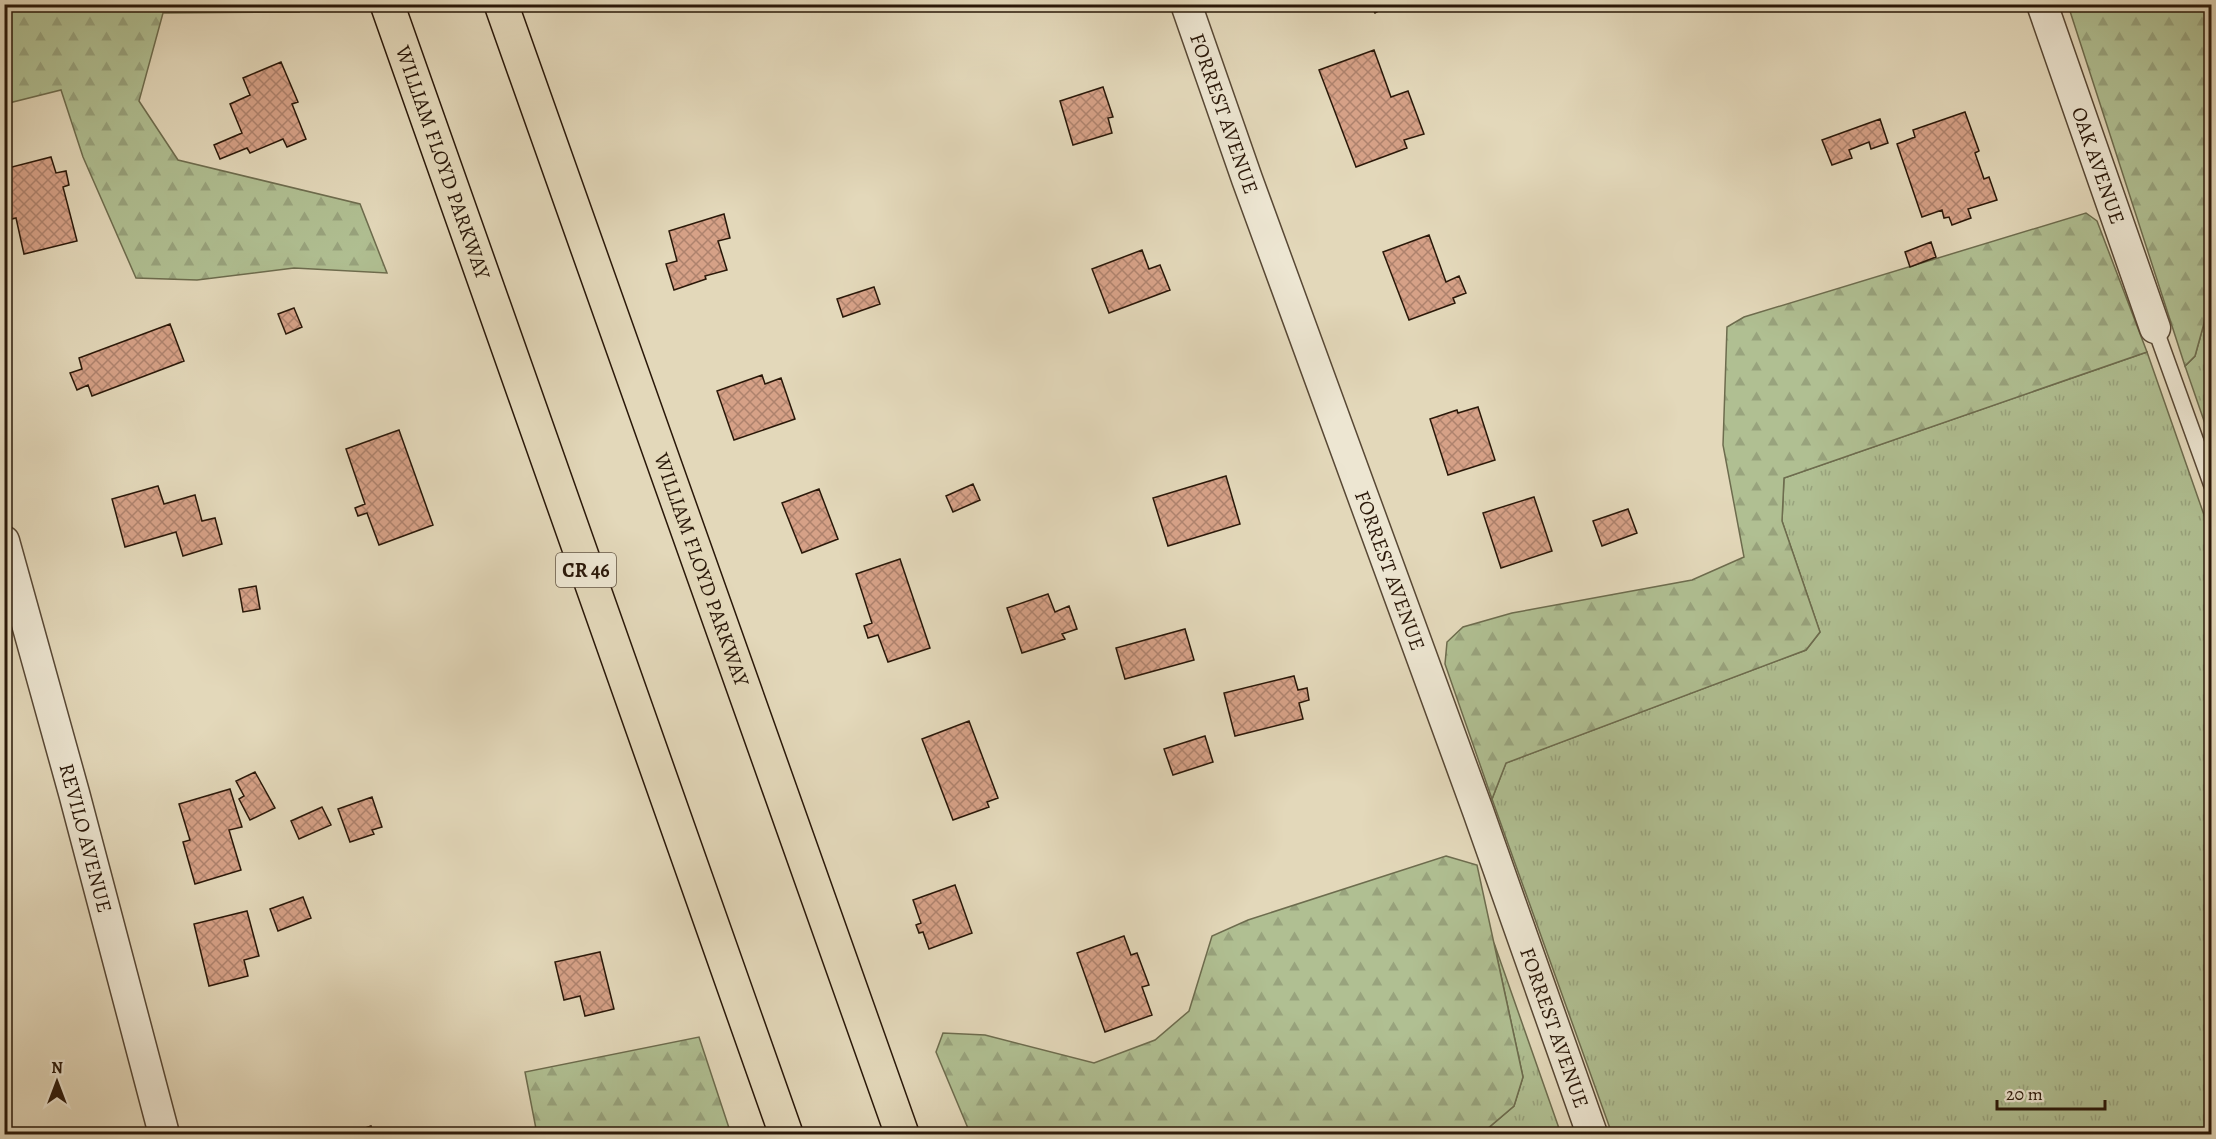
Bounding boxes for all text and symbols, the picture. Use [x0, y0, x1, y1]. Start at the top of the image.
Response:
street label: FORREST AVENUE [1183, 29, 1265, 198]
street label: WILLIAM FLOYD PARKWAY [388, 41, 497, 284]
street label: OAK AVENUE [2065, 103, 2132, 228]
street label: WILLIAM FLOYD PARKWAY [647, 448, 756, 691]
street label: FORREST AVENUE [1348, 486, 1432, 654]
road number: CR 46 [556, 553, 616, 587]
street label: REVILO AVENUE [52, 760, 119, 916]
street label: FORREST AVENUE [1513, 944, 1596, 1112]
north arrow [27, 1052, 87, 1112]
text: N [51, 1057, 63, 1079]
scale bar [1997, 1073, 2105, 1111]
text: 20 m [2006, 1082, 2043, 1106]

